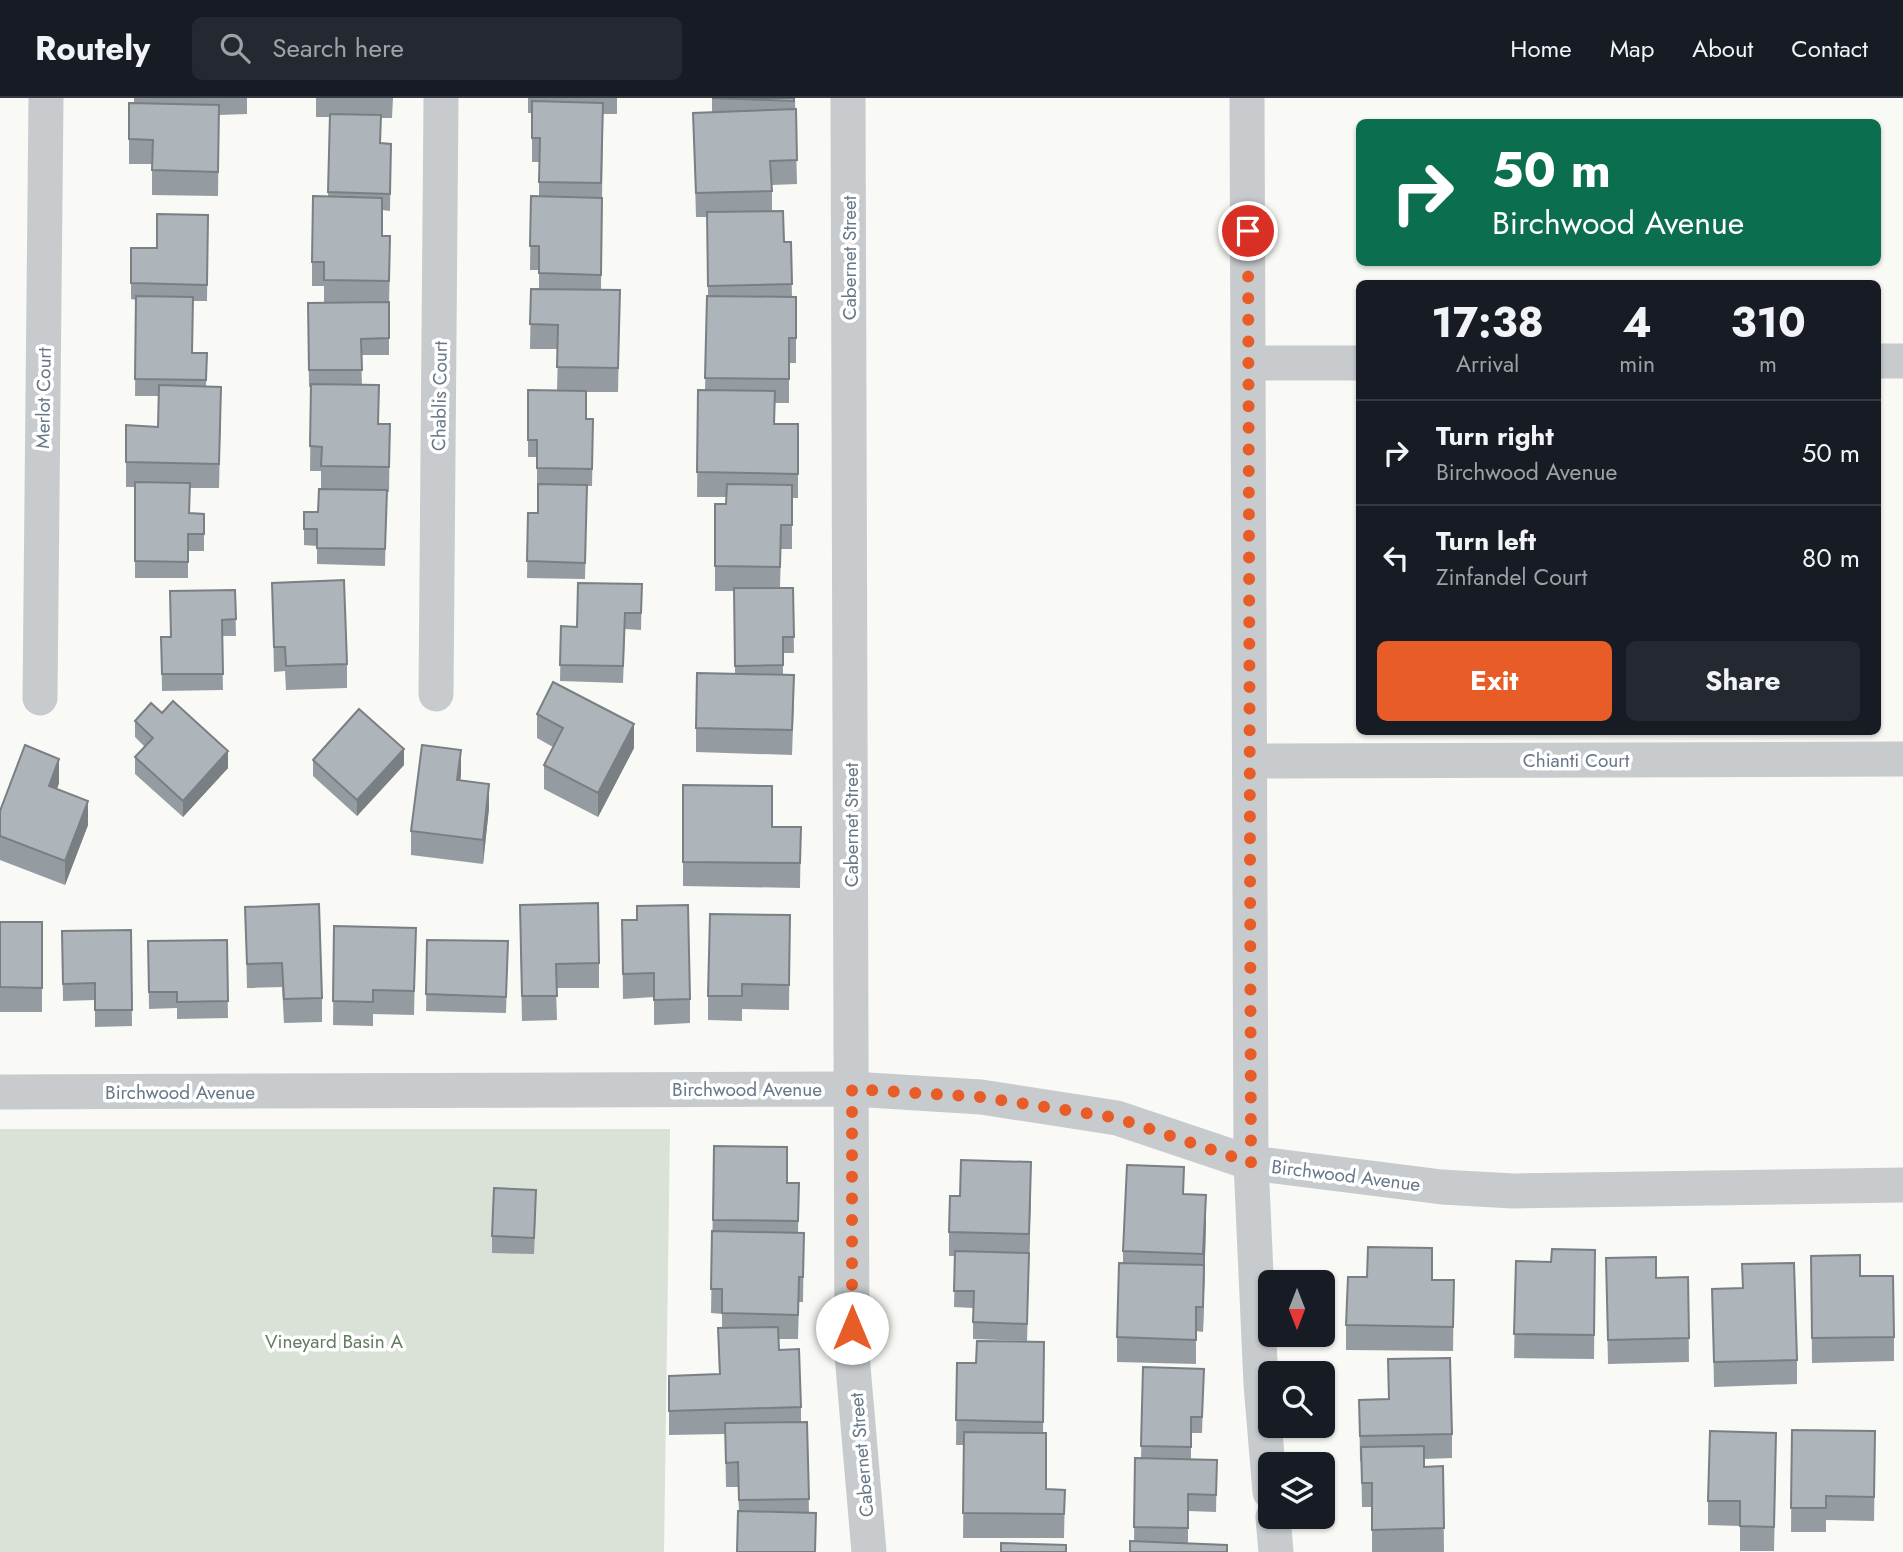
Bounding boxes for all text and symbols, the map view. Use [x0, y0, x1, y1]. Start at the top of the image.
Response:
search box [192, 17, 682, 80]
text: Routely [35, 25, 150, 72]
icon: search [216, 29, 254, 67]
text: Search here [272, 29, 404, 67]
text: Home [1510, 31, 1572, 66]
text: Map [1610, 31, 1654, 66]
text: About [1692, 31, 1753, 66]
text: Contact [1791, 31, 1868, 66]
text: 50 m [1492, 135, 1611, 205]
icon: right [1377, 147, 1468, 238]
street label: Cabernet Street [836, 195, 863, 320]
text: Birchwood Avenue [1492, 200, 1744, 246]
pin [1218, 201, 1278, 261]
icon: arrive [1229, 212, 1267, 250]
text: 17:38 [1431, 292, 1544, 353]
text: 4 [1623, 292, 1652, 353]
text: 310 [1730, 292, 1806, 353]
street label: Chablis Court [425, 340, 454, 451]
street label: Merlot Court [29, 347, 58, 449]
text: Arrival [1456, 347, 1519, 381]
text: min [1619, 347, 1655, 381]
text: m [1759, 347, 1777, 381]
text: Turn right [1436, 417, 1554, 455]
icon: right [1377, 434, 1415, 472]
text: 50 m [1802, 434, 1860, 472]
text: Birchwood Avenue [1436, 455, 1617, 489]
text: Turn left [1436, 522, 1536, 560]
icon: left [1377, 539, 1415, 577]
text: 80 m [1802, 539, 1860, 577]
text: Zinfandel Court [1436, 560, 1587, 594]
button: Exit [1377, 641, 1612, 721]
button: Share [1626, 641, 1860, 721]
street label: Chianti Court [1523, 747, 1630, 774]
street label: Cabernet Street [838, 762, 865, 887]
street label: Birchwood Avenue [672, 1076, 822, 1103]
street label: Birchwood Avenue [105, 1079, 255, 1106]
street label: Birchwood Avenue [1270, 1153, 1422, 1198]
north arrow [1258, 1270, 1335, 1348]
map controls [1258, 1270, 1335, 1529]
position arrow [815, 1291, 889, 1365]
park label: Vineyard Basin A [265, 1328, 403, 1355]
button: search [1258, 1361, 1335, 1438]
street label: Cabernet Street [843, 1391, 880, 1518]
button: layers [1258, 1452, 1335, 1529]

